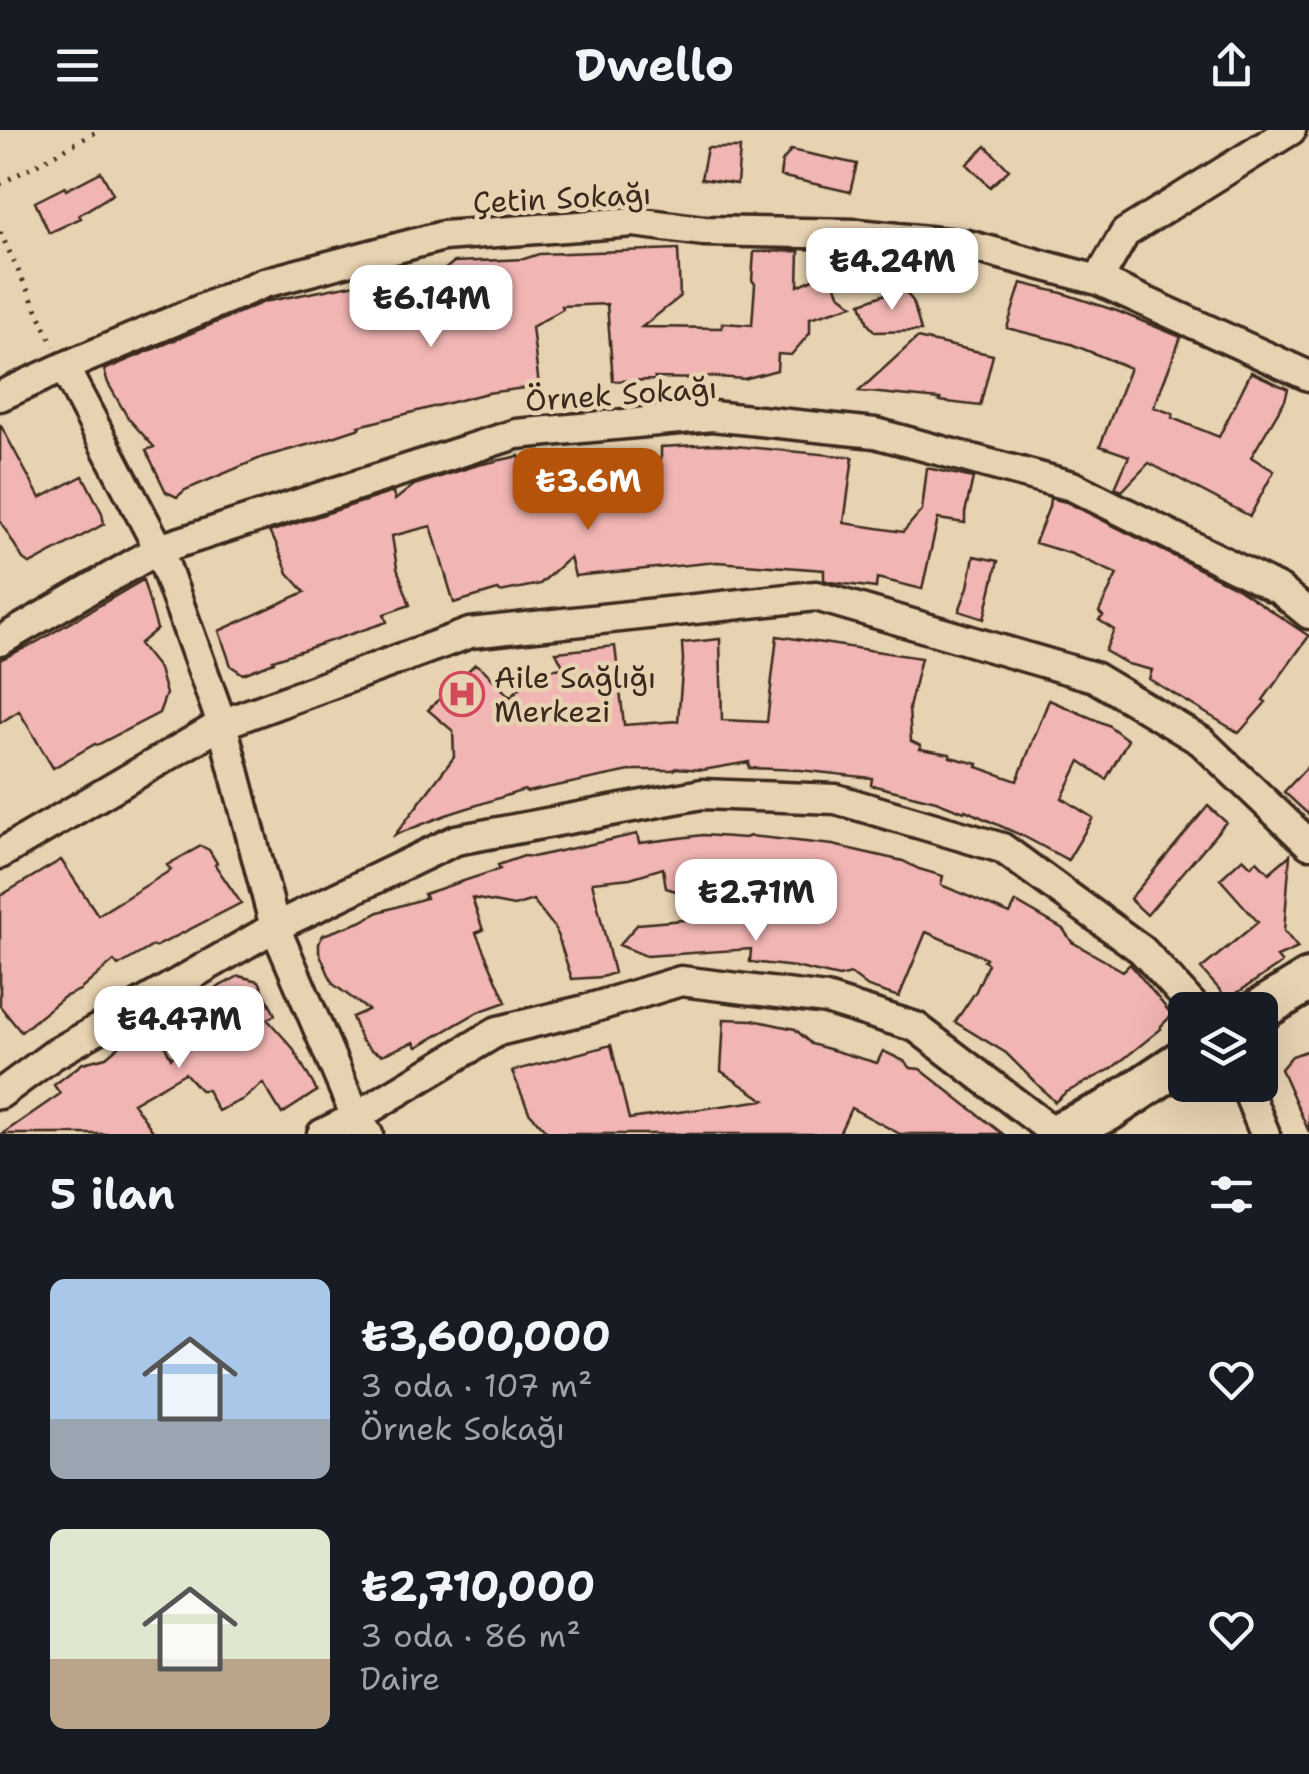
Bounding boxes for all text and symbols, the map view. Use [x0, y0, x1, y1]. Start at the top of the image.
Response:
text: Dwello [575, 35, 734, 95]
icon: menu [50, 38, 105, 93]
icon: share [1204, 38, 1259, 93]
street label: Çetin Sokağı [472, 173, 652, 223]
pin: ₺4.24M [811, 228, 973, 313]
text: ₺4.24M [828, 239, 956, 282]
pin: ₺6.14M [350, 265, 512, 350]
text: ₺6.14M [371, 276, 491, 319]
street label: Örnek Sokağı [524, 367, 718, 421]
pin: ₺3.6M [518, 448, 658, 533]
text: ₺3.6M [535, 459, 641, 502]
place label: Aile Sağlığı Merkezi [494, 657, 656, 732]
hospital icon: Aile Sağlığı Merkezi [439, 671, 485, 717]
pin: ₺2.71M [675, 859, 837, 944]
text: ₺2.71M [697, 870, 815, 913]
pin: ₺4.47M [98, 986, 260, 1071]
map controls [1168, 992, 1278, 1102]
button: layers [1168, 992, 1278, 1102]
text: ₺4.47M [116, 997, 242, 1040]
text: 5 ilan [50, 1166, 175, 1222]
icon: filters [1204, 1167, 1259, 1222]
text: ₺3,600,000 [360, 1308, 611, 1364]
icon: home [130, 1319, 250, 1439]
icon: heart [1204, 1352, 1259, 1407]
text: 3 oda · 107 m² [360, 1364, 593, 1407]
text: Örnek Sokağı [360, 1407, 565, 1450]
text: ₺2,710,000 [360, 1558, 595, 1614]
icon: home [130, 1569, 250, 1689]
icon: heart [1204, 1602, 1259, 1657]
text: 3 oda · 86 m² [360, 1614, 581, 1657]
text: Daire [360, 1657, 440, 1700]

